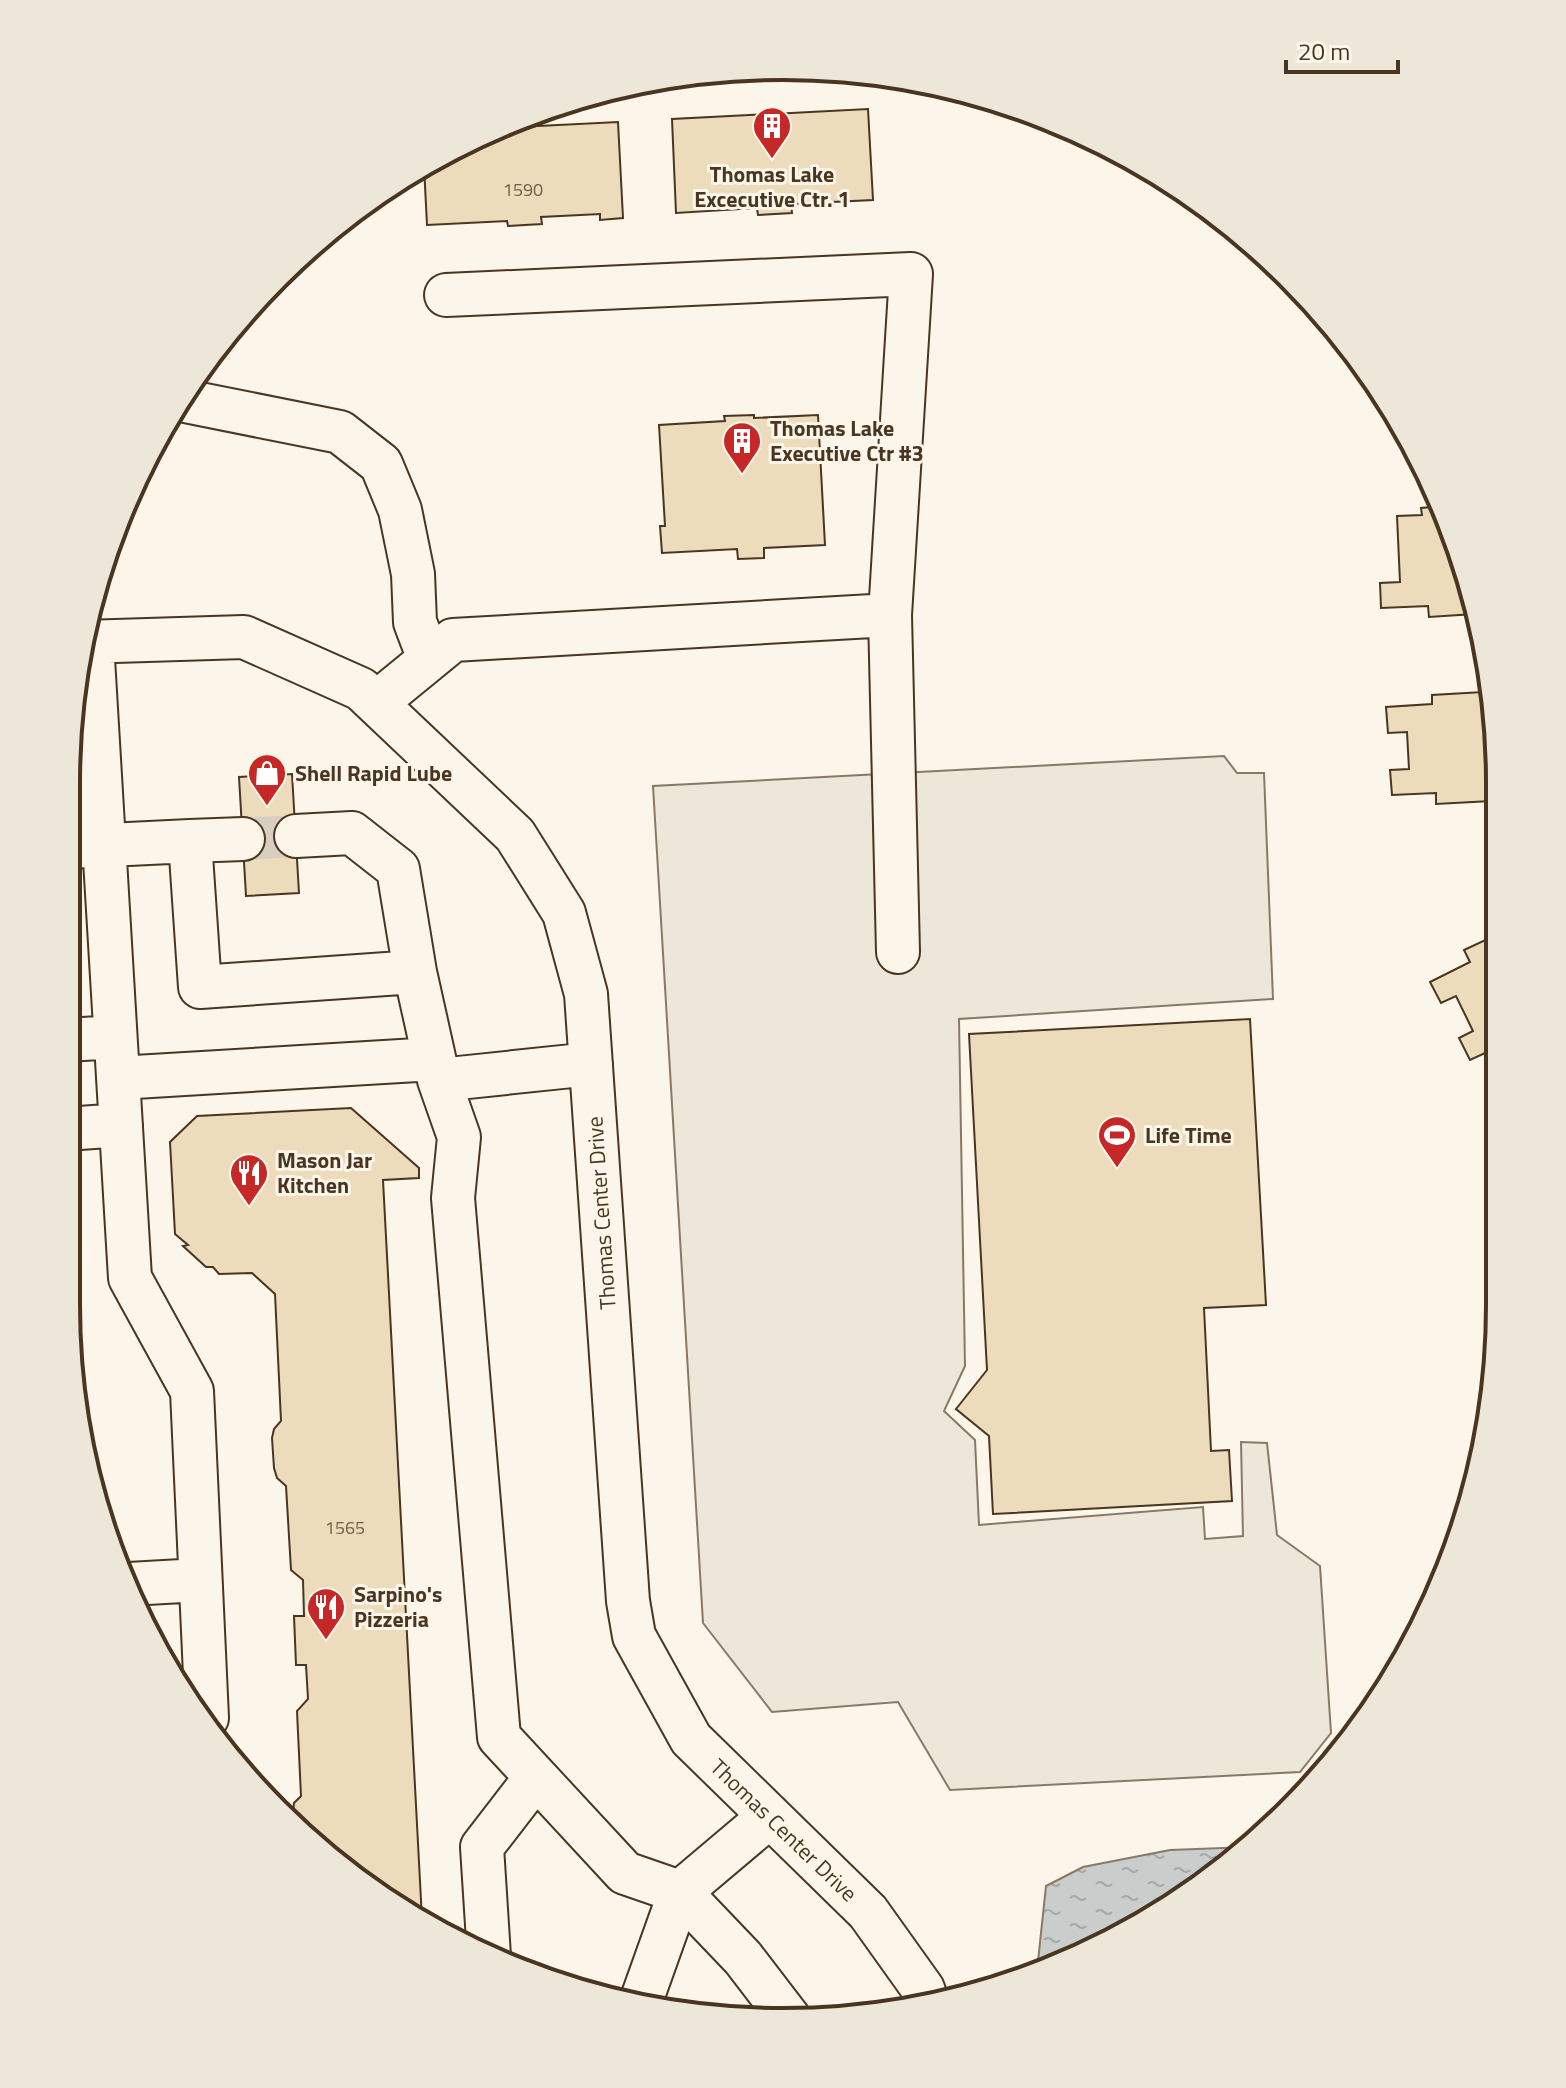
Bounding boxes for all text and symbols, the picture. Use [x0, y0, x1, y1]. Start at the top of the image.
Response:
scale bar [1286, 24, 1398, 74]
text: 20 m [1298, 33, 1350, 69]
building icon: Thomas Lake Excecutive Ctr. 1 [751, 105, 793, 160]
place label: Thomas Lake Excecutive Ctr. 1 [694, 157, 850, 216]
house number: 1590 [503, 176, 543, 203]
place label: Thomas Lake Executive Ctr #3 [770, 411, 924, 470]
building icon: Thomas Lake Executive Ctr #3 [721, 420, 763, 475]
shop icon: Shell Rapid Lube [246, 752, 288, 807]
place label: Shell Rapid Lube [295, 756, 452, 790]
sports icon: Life Time [1096, 1114, 1138, 1169]
street label: Thomas Center Drive [577, 1115, 625, 1311]
place label: Life Time [1145, 1118, 1232, 1152]
place label: Mason Jar Kitchen [277, 1143, 372, 1202]
restaurant icon: Mason Jar Kitchen [228, 1152, 270, 1207]
house number: 1565 [325, 1514, 365, 1541]
place label: Sarpino's Pizzeria [354, 1577, 442, 1636]
restaurant icon: Sarpino's Pizzeria [305, 1586, 347, 1641]
street label: Thomas Center Drive [703, 1751, 865, 1909]

